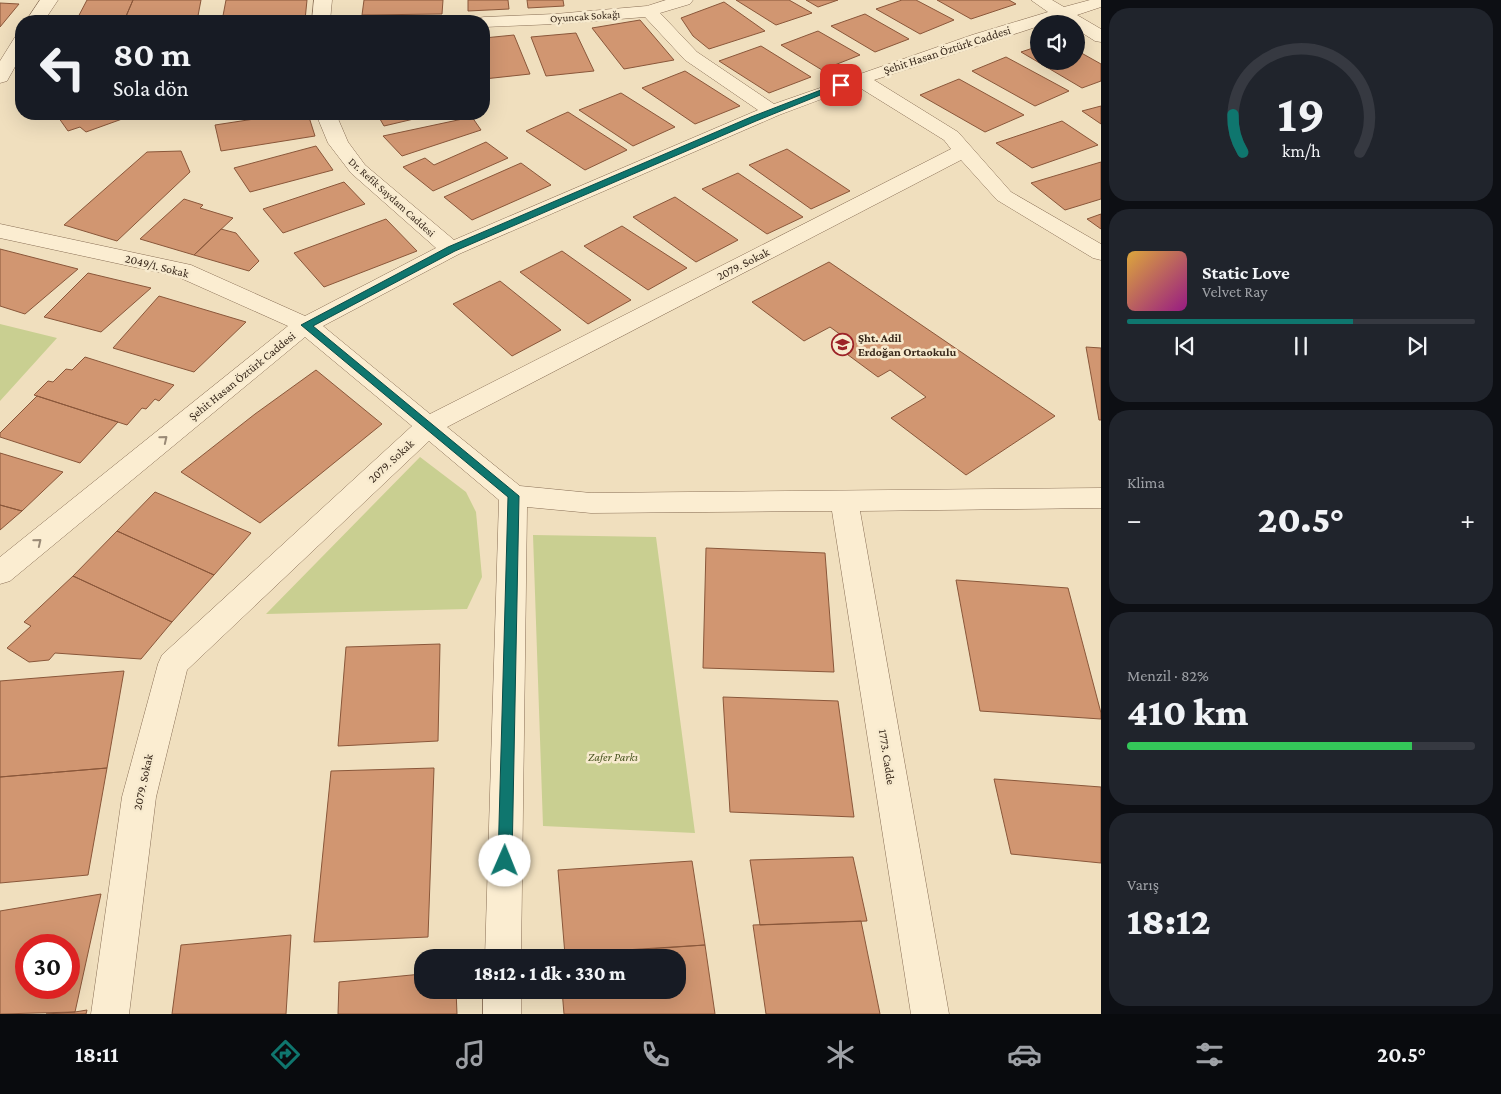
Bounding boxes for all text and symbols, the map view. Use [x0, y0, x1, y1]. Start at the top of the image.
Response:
street label: Oyuncak Sokağı [550, 8, 621, 25]
map controls [1030, 15, 1085, 70]
button: sound [1030, 15, 1085, 70]
street label: Şehit Hasan Öztürk Caddesi [882, 23, 1012, 77]
icon: left [30, 35, 95, 100]
text: 80 m [113, 35, 191, 74]
pin [820, 64, 862, 106]
icon: arrive [827, 71, 855, 99]
text: Sola dön [113, 76, 189, 101]
text: 19 [1277, 84, 1325, 142]
text: km/h [1282, 141, 1321, 161]
street label: Dr. Refik Saydam Caddesi [346, 155, 438, 240]
street label: 2079. Sokak [714, 245, 772, 283]
street label: 2049/1. Sokak [124, 251, 191, 281]
text: Static Love [1202, 262, 1290, 283]
text: Velvet Ray [1202, 283, 1268, 300]
street label: Şehit Hasan Öztürk Caddesi [186, 329, 298, 423]
place label: Şht. Adil Erdoğan Ortaokulu [858, 331, 956, 359]
icon: previous [1171, 332, 1199, 360]
icon: pause [1287, 332, 1315, 360]
icon: next [1403, 332, 1431, 360]
school or university icon: Şht. Adil Erdoğan Ortaokulu [830, 333, 854, 357]
one-way arrow [158, 436, 167, 445]
street label: 2079. Sokak [365, 436, 417, 486]
text: Klima [1127, 474, 1165, 491]
text: 20.5° [1257, 498, 1345, 540]
text: − [1127, 504, 1142, 535]
text: + [1460, 504, 1475, 535]
one-way arrow [32, 539, 41, 547]
text: Menzil · 82% [1127, 667, 1209, 684]
text: 410 km [1127, 691, 1248, 733]
street label: 1773. Cadde [876, 728, 898, 786]
park label: Zafer Parkı [588, 750, 638, 764]
street label: 2079. Sokak [130, 752, 156, 811]
position arrow [478, 834, 530, 886]
text: Varış [1127, 876, 1159, 893]
text: 18:12 [1127, 900, 1211, 942]
speed limit sign: 30 [15, 934, 80, 999]
text: 18:12 · 1 dk · 330 m [474, 963, 626, 984]
icon: directions [268, 1037, 303, 1072]
icon: music [453, 1037, 488, 1072]
icon: phone [638, 1037, 673, 1072]
icon: climate [823, 1037, 858, 1072]
icon: car [1007, 1037, 1042, 1072]
icon: filters [1192, 1037, 1227, 1072]
text: 18:11 [75, 1042, 119, 1067]
text: 20.5° [1377, 1042, 1426, 1067]

